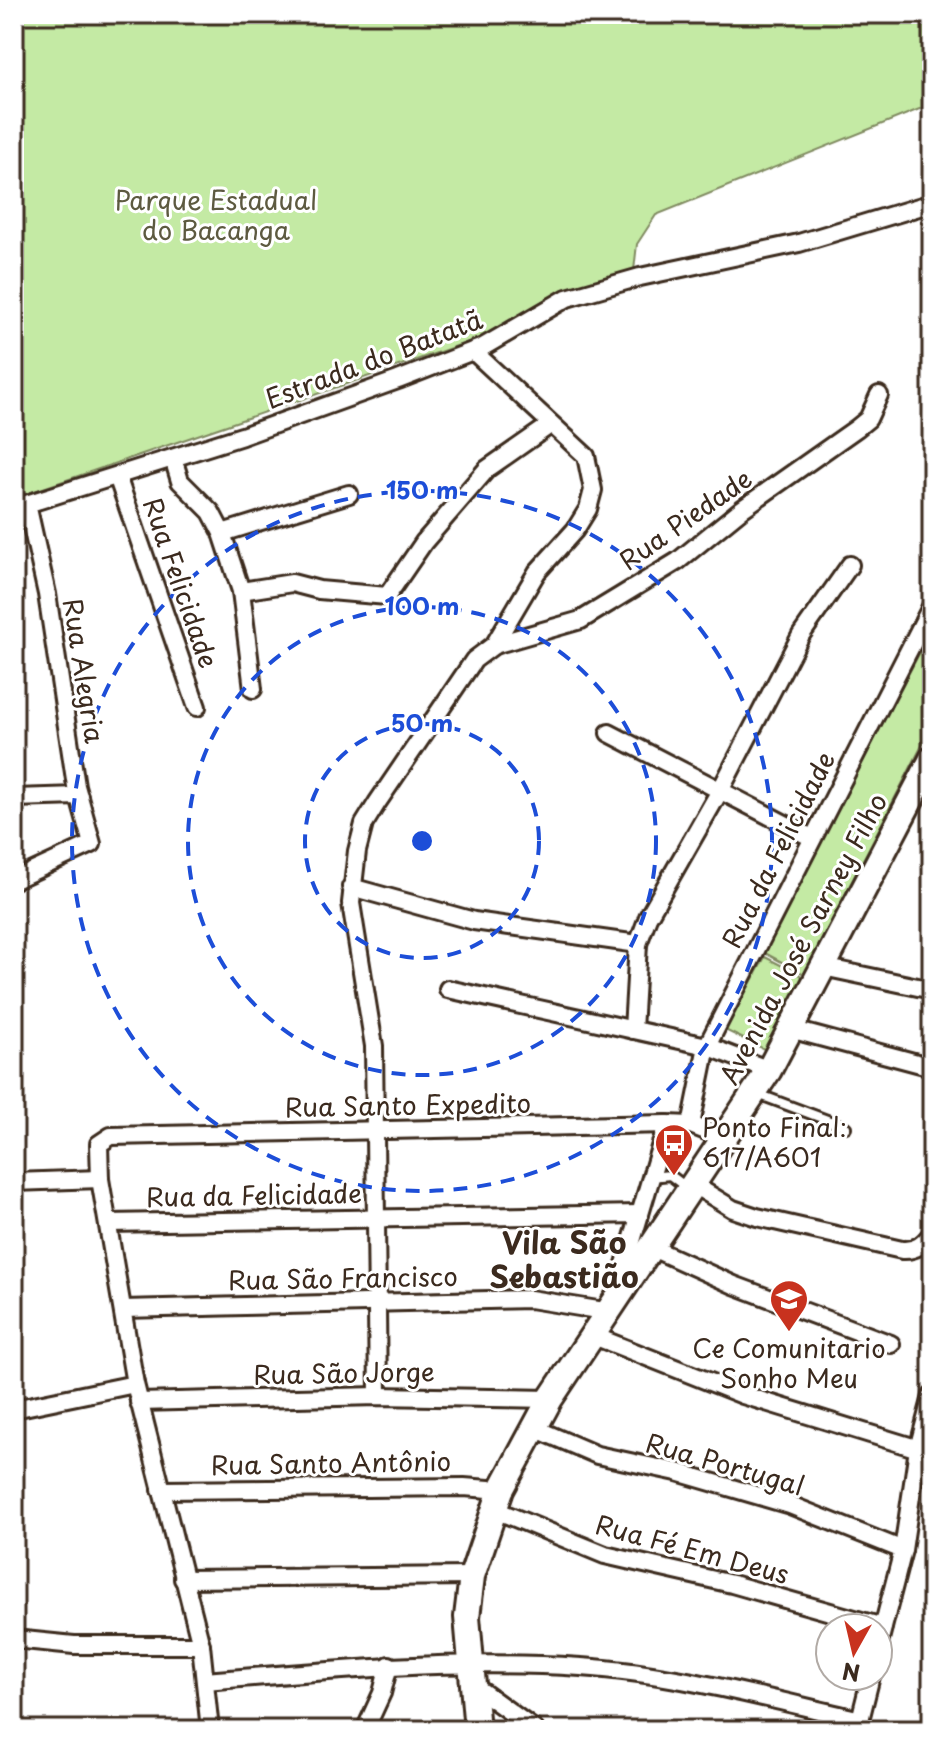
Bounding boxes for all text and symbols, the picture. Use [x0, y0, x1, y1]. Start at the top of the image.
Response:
park label: Parque Estadual do Bacanga [115, 180, 317, 249]
street label: Estrada do Batatã [259, 299, 488, 418]
street label: Rua Piedade [611, 459, 759, 579]
text: 150 m [386, 471, 458, 507]
street label: Rua Felicidade [134, 492, 229, 673]
text: 100 m [385, 587, 459, 623]
street label: Rua Alegria [54, 596, 115, 746]
text: 50 m [391, 704, 453, 740]
street label: Rua da Felicidade [711, 744, 844, 954]
street label: Avenida José Sarney Filho [709, 786, 896, 1091]
centre of rings [408, 827, 436, 855]
street label: Rua Santo Expedito [285, 1083, 531, 1126]
place label: Ponto Final: 617/A601 [702, 1107, 847, 1176]
bus stop icon: Ponto Final: 617/A601 [653, 1122, 695, 1177]
street label: Rua da Felicidade [146, 1173, 362, 1216]
district label: Vila São Sebastião [489, 1219, 639, 1298]
street label: Rua São Francisco [228, 1256, 458, 1299]
school or university icon: Ce Comunitario Sonho Meu [768, 1278, 810, 1333]
place label: Ce Comunitario Sonho Meu [692, 1328, 886, 1397]
street label: Rua São Jorge [253, 1351, 435, 1394]
street label: Rua Portugal [642, 1422, 809, 1505]
street label: Rua Santo Antônio [211, 1441, 451, 1484]
street label: Rua Fé Em Deus [591, 1504, 793, 1593]
north arrow [814, 1612, 894, 1692]
text: N [840, 1656, 862, 1691]

